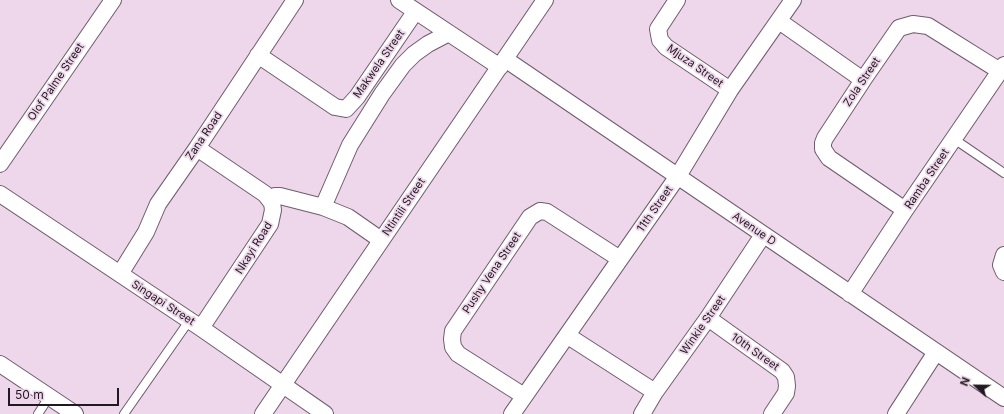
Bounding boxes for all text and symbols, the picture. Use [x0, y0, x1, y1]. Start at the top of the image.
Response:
street label: Makwela Street [351, 27, 407, 101]
street label: Olof Palme Street [25, 41, 87, 123]
street label: Mjuza Street [664, 42, 726, 90]
street label: Zola Street [841, 55, 883, 109]
street label: Zana Road [183, 109, 225, 163]
street label: Ramba Street [902, 146, 952, 212]
street label: Ntintili Street [380, 176, 428, 238]
street label: 11th Street [634, 183, 676, 235]
street label: Avenue D [730, 210, 778, 248]
street label: Nkayi Road [233, 220, 275, 276]
street label: Pushy Vena Street [460, 230, 524, 316]
street label: Singapi Street [129, 278, 197, 328]
street label: Winkie Street [678, 293, 728, 357]
street label: 10th Street [728, 331, 782, 373]
north arrow [956, 366, 996, 406]
text: N [957, 375, 973, 388]
scale bar [10, 380, 121, 406]
text: 50 m [15, 387, 44, 402]

